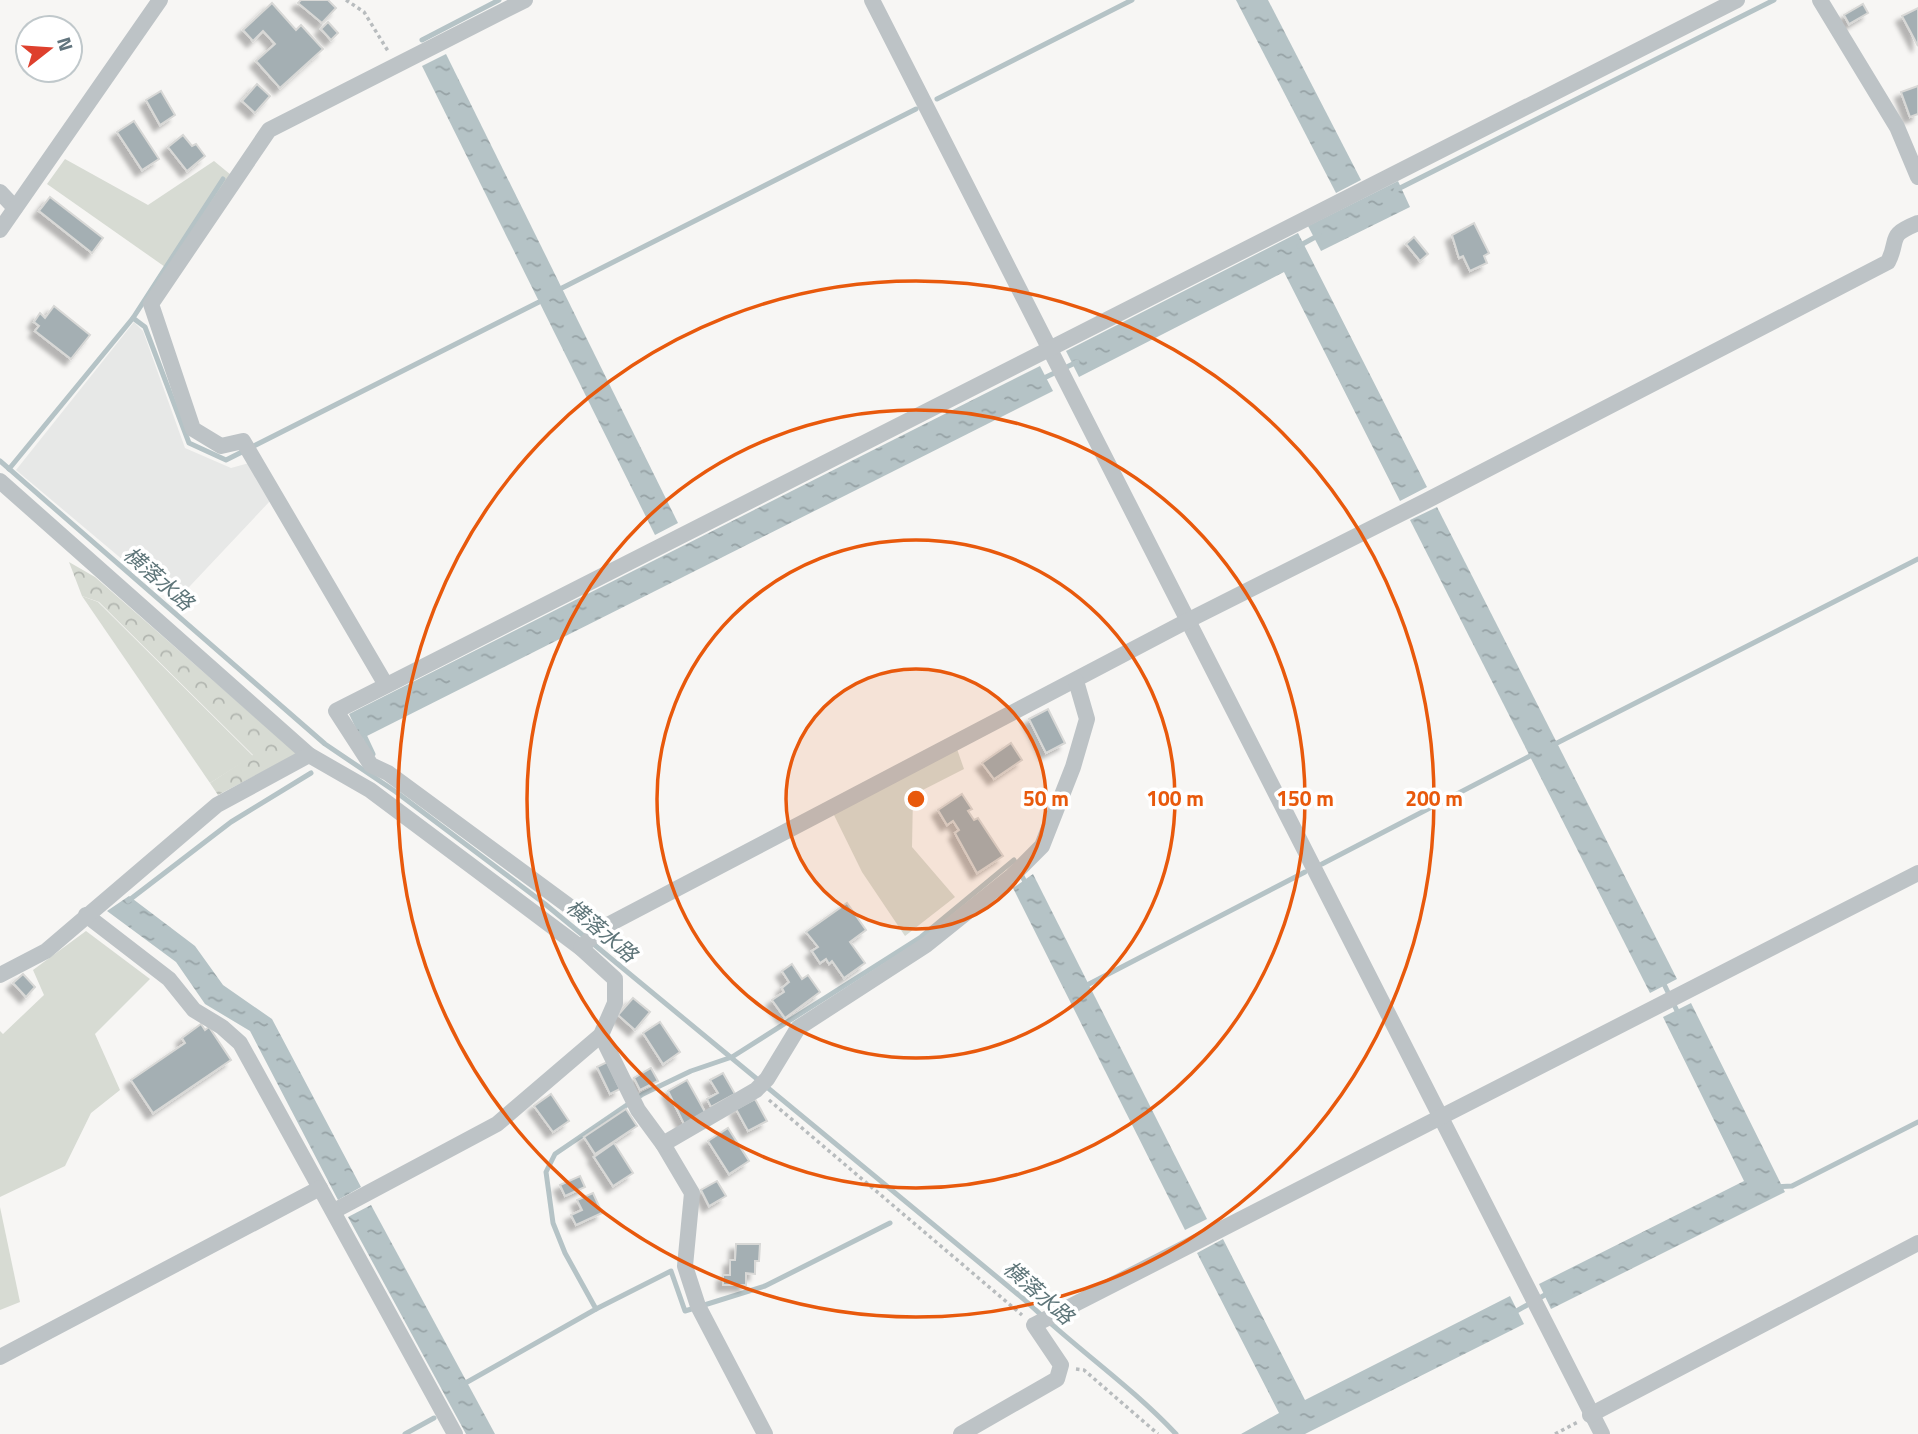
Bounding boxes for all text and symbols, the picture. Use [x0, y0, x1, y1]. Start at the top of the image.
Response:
north arrow [14, 14, 84, 84]
text: N [50, 33, 82, 54]
water label: 横落水路 [117, 538, 203, 619]
text: 50 m [1023, 782, 1069, 814]
text: 100 m [1146, 782, 1204, 814]
text: 150 m [1276, 782, 1334, 814]
text: 200 m [1405, 782, 1463, 814]
centre of rings [904, 787, 928, 811]
water label: 横落水路 [560, 891, 646, 971]
water label: 横落水路 [997, 1252, 1083, 1333]

